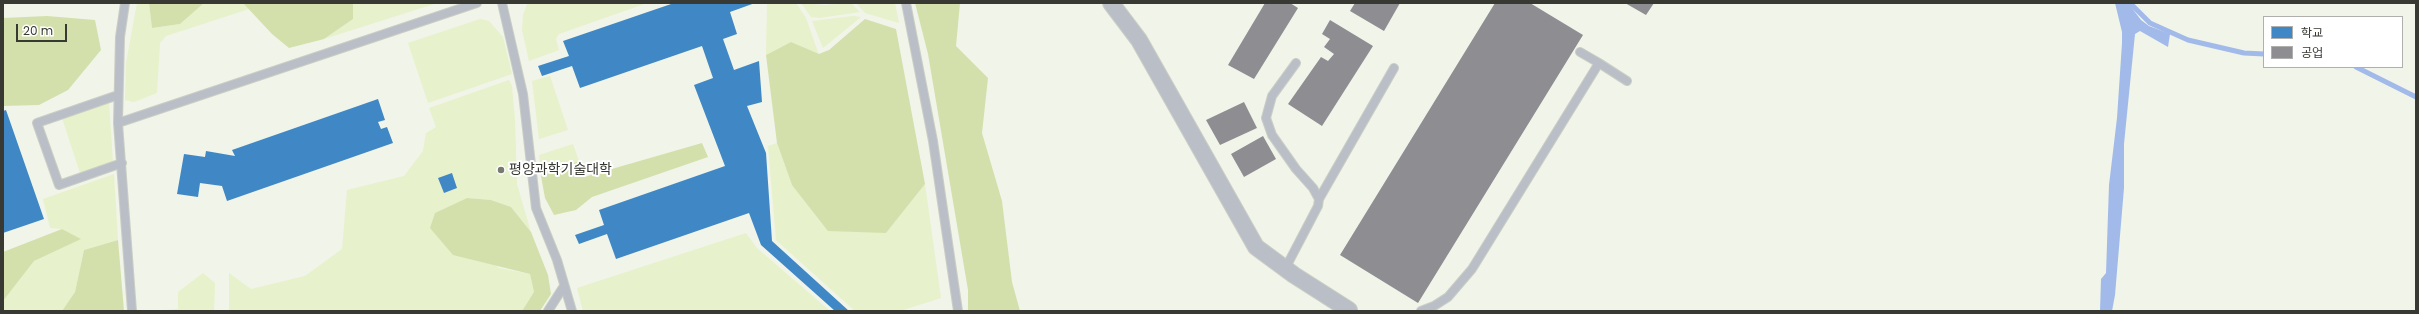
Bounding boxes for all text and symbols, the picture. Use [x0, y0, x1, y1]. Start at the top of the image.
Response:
scale bar [18, 16, 69, 42]
legend [2263, 16, 2403, 68]
text: 20 m [23, 22, 53, 39]
text: 학교 [2301, 24, 2323, 41]
text: 공업 [2301, 44, 2323, 61]
place label: 평양과학기술대학 [509, 162, 612, 178]
marker: 평양과학기술대학 [496, 165, 506, 175]

